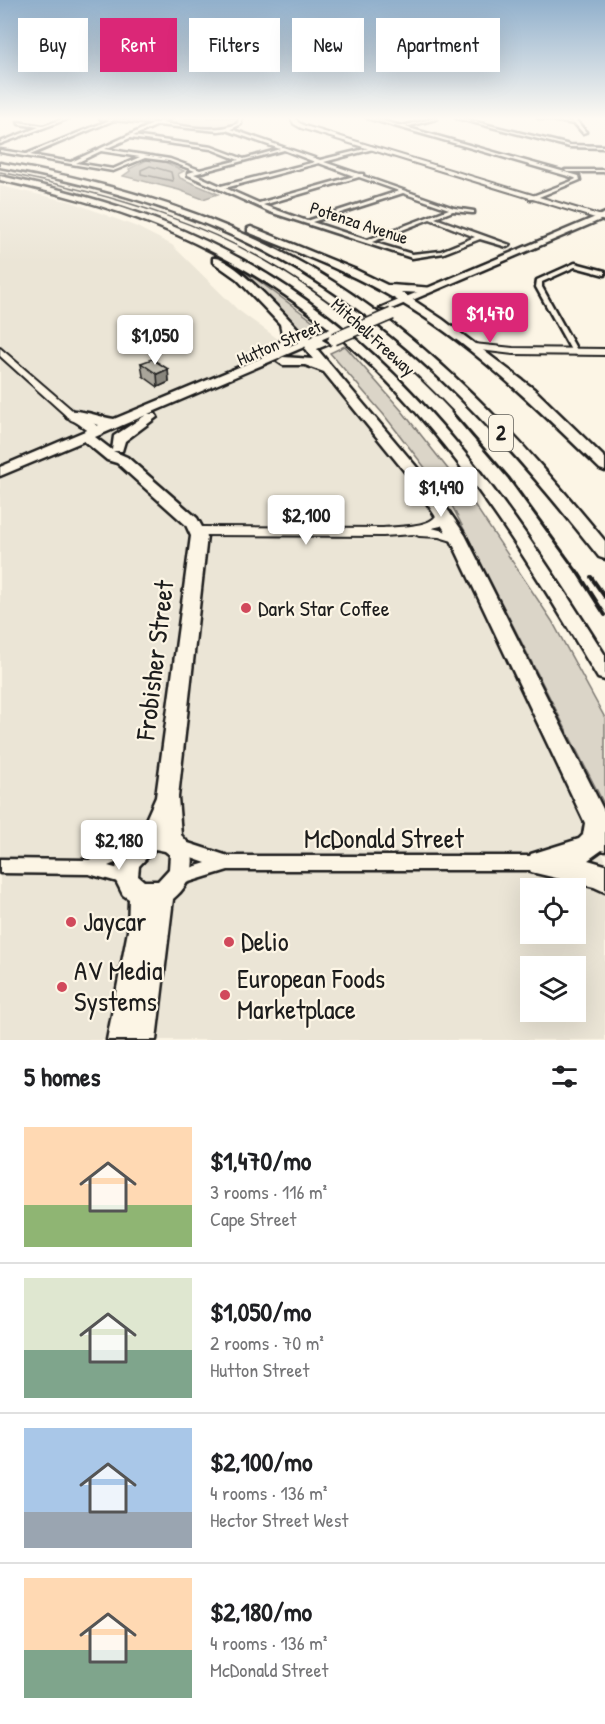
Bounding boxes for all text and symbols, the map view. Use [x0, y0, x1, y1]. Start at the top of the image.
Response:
chip: Buy [18, 18, 88, 72]
chip: Rent [100, 18, 177, 72]
chip: Filters [189, 18, 280, 72]
chip: New [292, 18, 364, 72]
chip: Apartment [376, 18, 500, 72]
street label: Potenza Avenue [307, 195, 411, 250]
street label: Mitchell Freeway [326, 292, 421, 381]
pin: $1,470 [441, 293, 539, 344]
text: $1,470 [466, 299, 514, 326]
street label: Hutton Street [233, 313, 326, 372]
pin: $1,050 [106, 315, 204, 366]
text: $1,050 [131, 321, 179, 348]
road number: 2 [489, 415, 513, 451]
pin: $1,490 [392, 467, 490, 518]
text: $1,490 [418, 473, 464, 500]
pin: $2,100 [257, 495, 355, 546]
text: $2,100 [282, 501, 330, 528]
street label: Frobisher Street [126, 577, 182, 743]
place label: Dark Star Coffee [258, 593, 390, 623]
marker: Dark Star Coffee [239, 601, 253, 615]
pin: $2,180 [70, 820, 168, 871]
street label: McDonald Street [304, 820, 465, 856]
text: $2,180 [95, 826, 143, 853]
map controls [520, 878, 586, 1022]
button: locate [520, 878, 586, 944]
place label: Jaycar [83, 903, 146, 940]
marker: Jaycar [64, 915, 78, 929]
place label: Delio [241, 923, 289, 959]
marker: Delio [222, 935, 236, 949]
place label: AV Media Systems [74, 952, 163, 1020]
button: layers [520, 956, 586, 1022]
place label: European Foods Marketplace [237, 960, 385, 1028]
marker: AV Media Systems [55, 980, 69, 994]
marker: European Foods Marketplace [218, 988, 232, 1002]
text: 5 homes [24, 1059, 100, 1094]
icon: filters [548, 1060, 581, 1093]
text: $1,470/mo [210, 1143, 311, 1178]
icon: home [72, 1151, 144, 1223]
text: 3 rooms · 116 m² [210, 1178, 327, 1205]
text: Cape Street [210, 1205, 296, 1232]
text: $1,050/mo [210, 1294, 311, 1329]
icon: home [72, 1302, 144, 1374]
text: 2 rooms · 70 m² [210, 1329, 324, 1356]
text: Hutton Street [210, 1356, 309, 1383]
text: $2,100/mo [210, 1444, 313, 1479]
icon: home [72, 1452, 144, 1524]
text: 4 rooms · 136 m² [210, 1479, 327, 1506]
text: Hector Street West [210, 1506, 348, 1533]
text: $2,180/mo [210, 1594, 312, 1629]
icon: home [72, 1602, 144, 1674]
text: 4 rooms · 136 m² [210, 1629, 327, 1656]
text: McDonald Street [210, 1656, 328, 1683]

